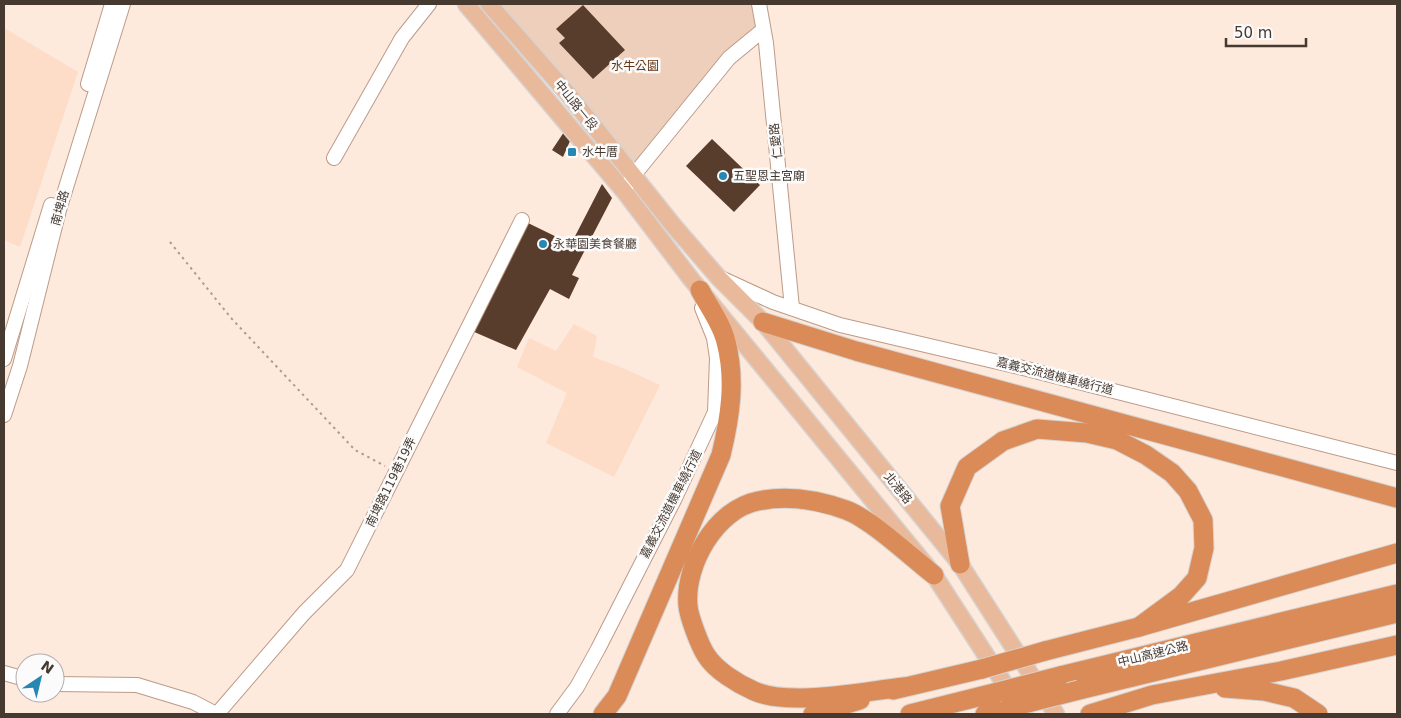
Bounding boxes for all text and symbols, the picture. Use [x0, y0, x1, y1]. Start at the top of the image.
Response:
scale bar [1226, 15, 1306, 47]
text: 50 m [1234, 24, 1272, 42]
park label: 水牛公園 [611, 59, 659, 73]
street label: 中山路一段 [552, 77, 600, 133]
street label: 仁愛路 [767, 122, 785, 160]
place label: 水牛厝 [582, 145, 618, 159]
marker: 水牛厝 [566, 146, 578, 158]
place label: 五聖恩主宮廟 [733, 169, 805, 183]
marker: 五聖恩主宮廟 [717, 170, 729, 182]
street label: 南埤路 [48, 189, 72, 227]
place label: 永華園美食餐廳 [553, 237, 637, 251]
marker: 永華園美食餐廳 [537, 238, 549, 250]
street label: 嘉義交流道機車繞行道 [995, 355, 1115, 397]
street label: 南埤路119巷19弄 [363, 435, 419, 529]
street label: 嘉義交流道機車繞行道 [638, 447, 704, 561]
street label: 北港路 [881, 470, 915, 506]
street label: 中山高速公路 [1116, 638, 1190, 670]
north arrow [15, 653, 65, 703]
text: N [38, 657, 57, 677]

